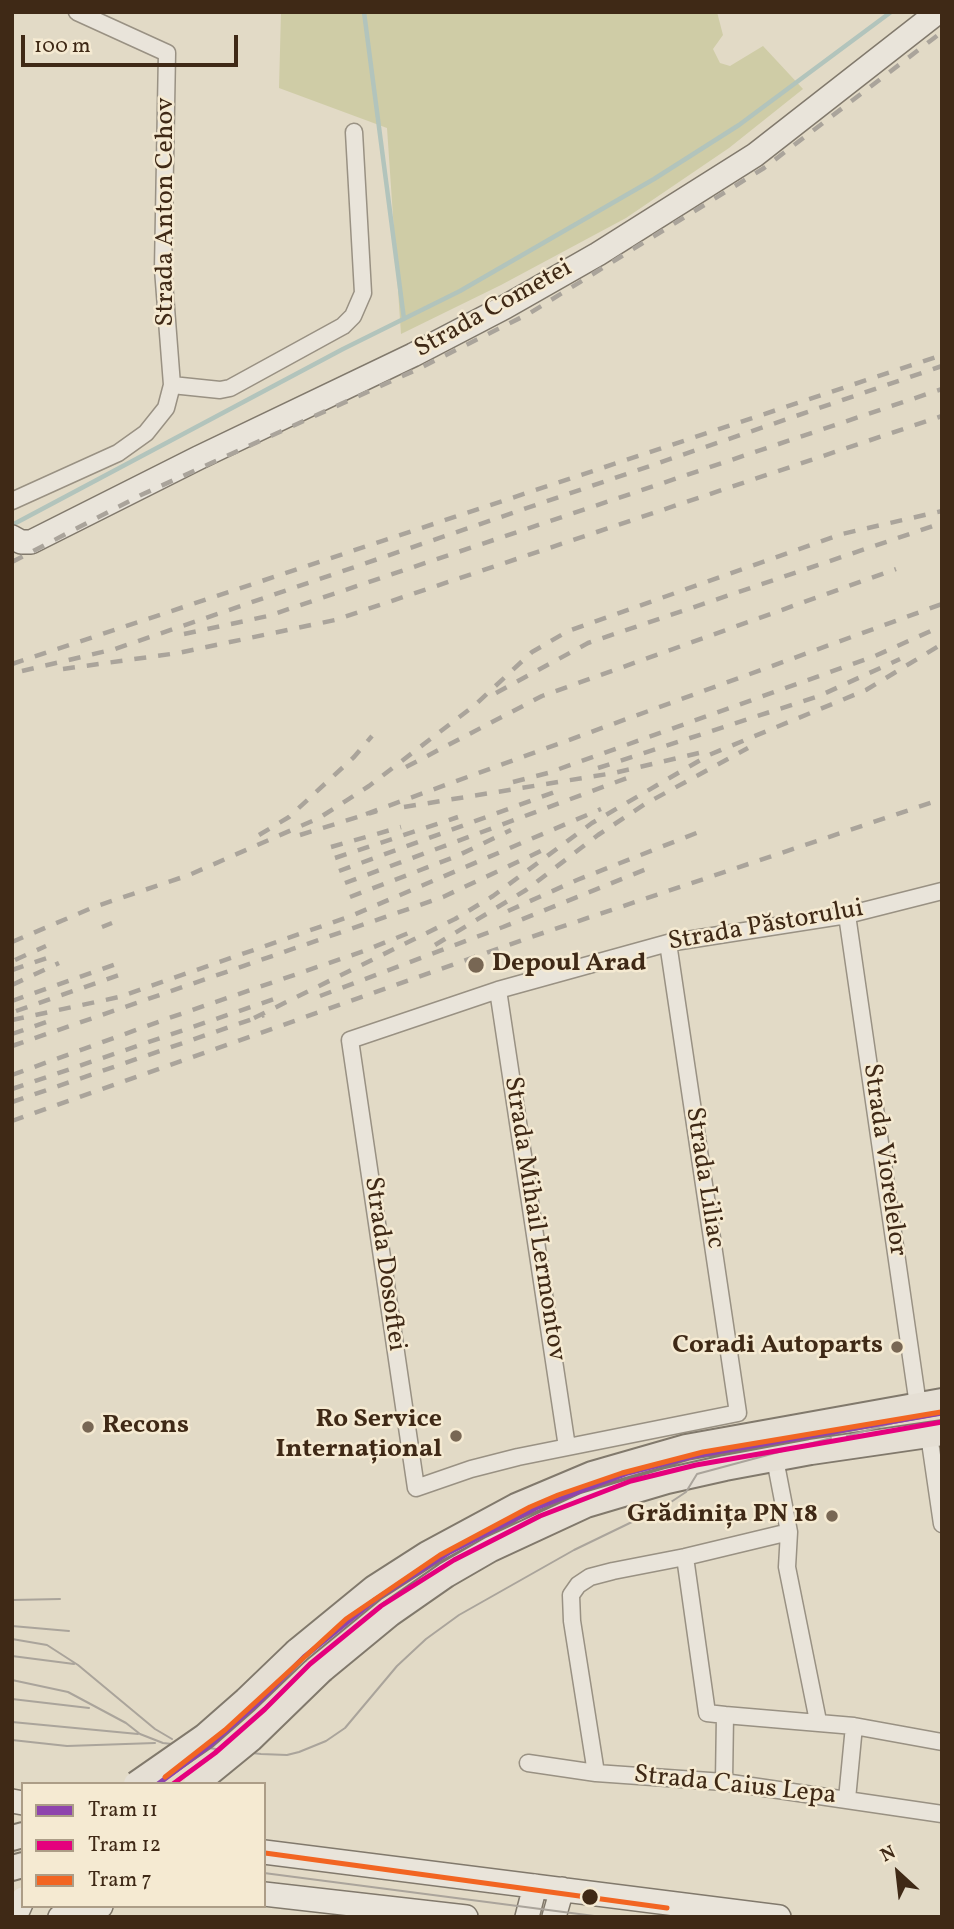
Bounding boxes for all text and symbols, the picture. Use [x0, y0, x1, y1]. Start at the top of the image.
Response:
scale bar [24, 21, 242, 65]
text: 100 m [34, 32, 91, 61]
street label: Strada Anton Cehov [151, 97, 183, 327]
street label: Strada Cometei [410, 254, 578, 366]
street label: Strada Păstorului [666, 894, 866, 960]
place label: Depoul Arad [492, 949, 646, 981]
marker: Depoul Arad [466, 955, 486, 975]
street label: Strada Viorelelor [854, 1062, 912, 1258]
street label: Strada Mihail Lermontov [495, 1074, 571, 1364]
street label: Strada Liliac [676, 1105, 730, 1251]
street label: Strada Dosoftei [355, 1175, 411, 1353]
place label: Coradi Autoparts [672, 1331, 883, 1363]
marker: Coradi Autoparts [889, 1339, 905, 1355]
place label: Ro Service Internațional [275, 1405, 442, 1466]
place label: Recons [102, 1411, 189, 1443]
marker: Recons [80, 1419, 96, 1435]
marker: Ro Service Internațional [448, 1428, 464, 1444]
place label: Grădinița PN 18 [627, 1500, 818, 1532]
marker: Grădinița PN 18 [824, 1508, 840, 1524]
street label: Strada Caius Lepa [632, 1761, 838, 1813]
legend [21, 1782, 266, 1908]
text: Tram 11 [88, 1796, 158, 1825]
text: Tram 12 [88, 1831, 161, 1860]
north arrow [863, 1838, 933, 1908]
text: N [876, 1840, 901, 1869]
text: Tram 7 [88, 1866, 152, 1895]
unlabelled marker [580, 1887, 600, 1907]

